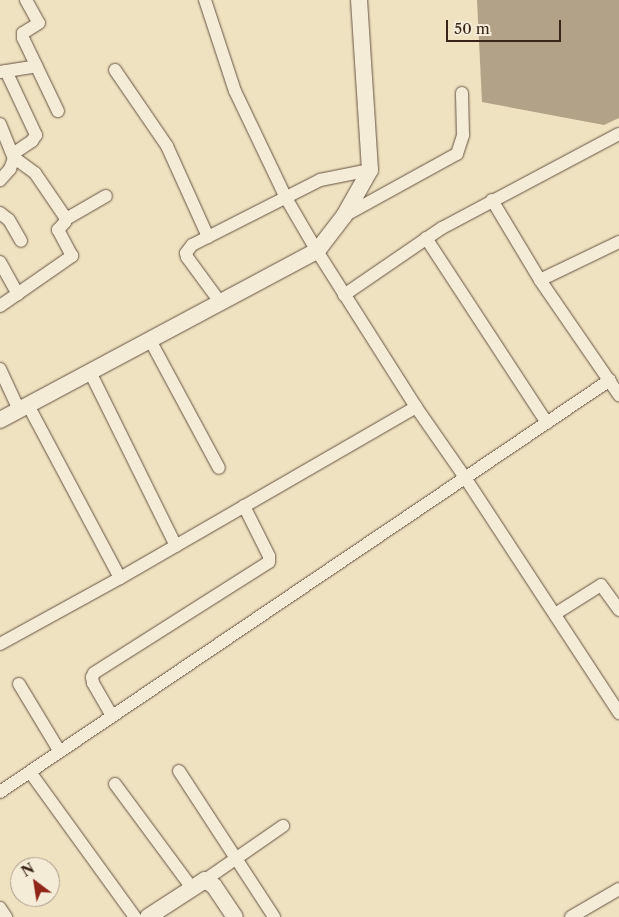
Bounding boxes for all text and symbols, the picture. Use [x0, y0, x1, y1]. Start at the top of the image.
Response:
scale bar [449, 10, 564, 42]
text: 50 m [454, 19, 490, 38]
north arrow [10, 857, 60, 907]
text: N [18, 859, 38, 881]

